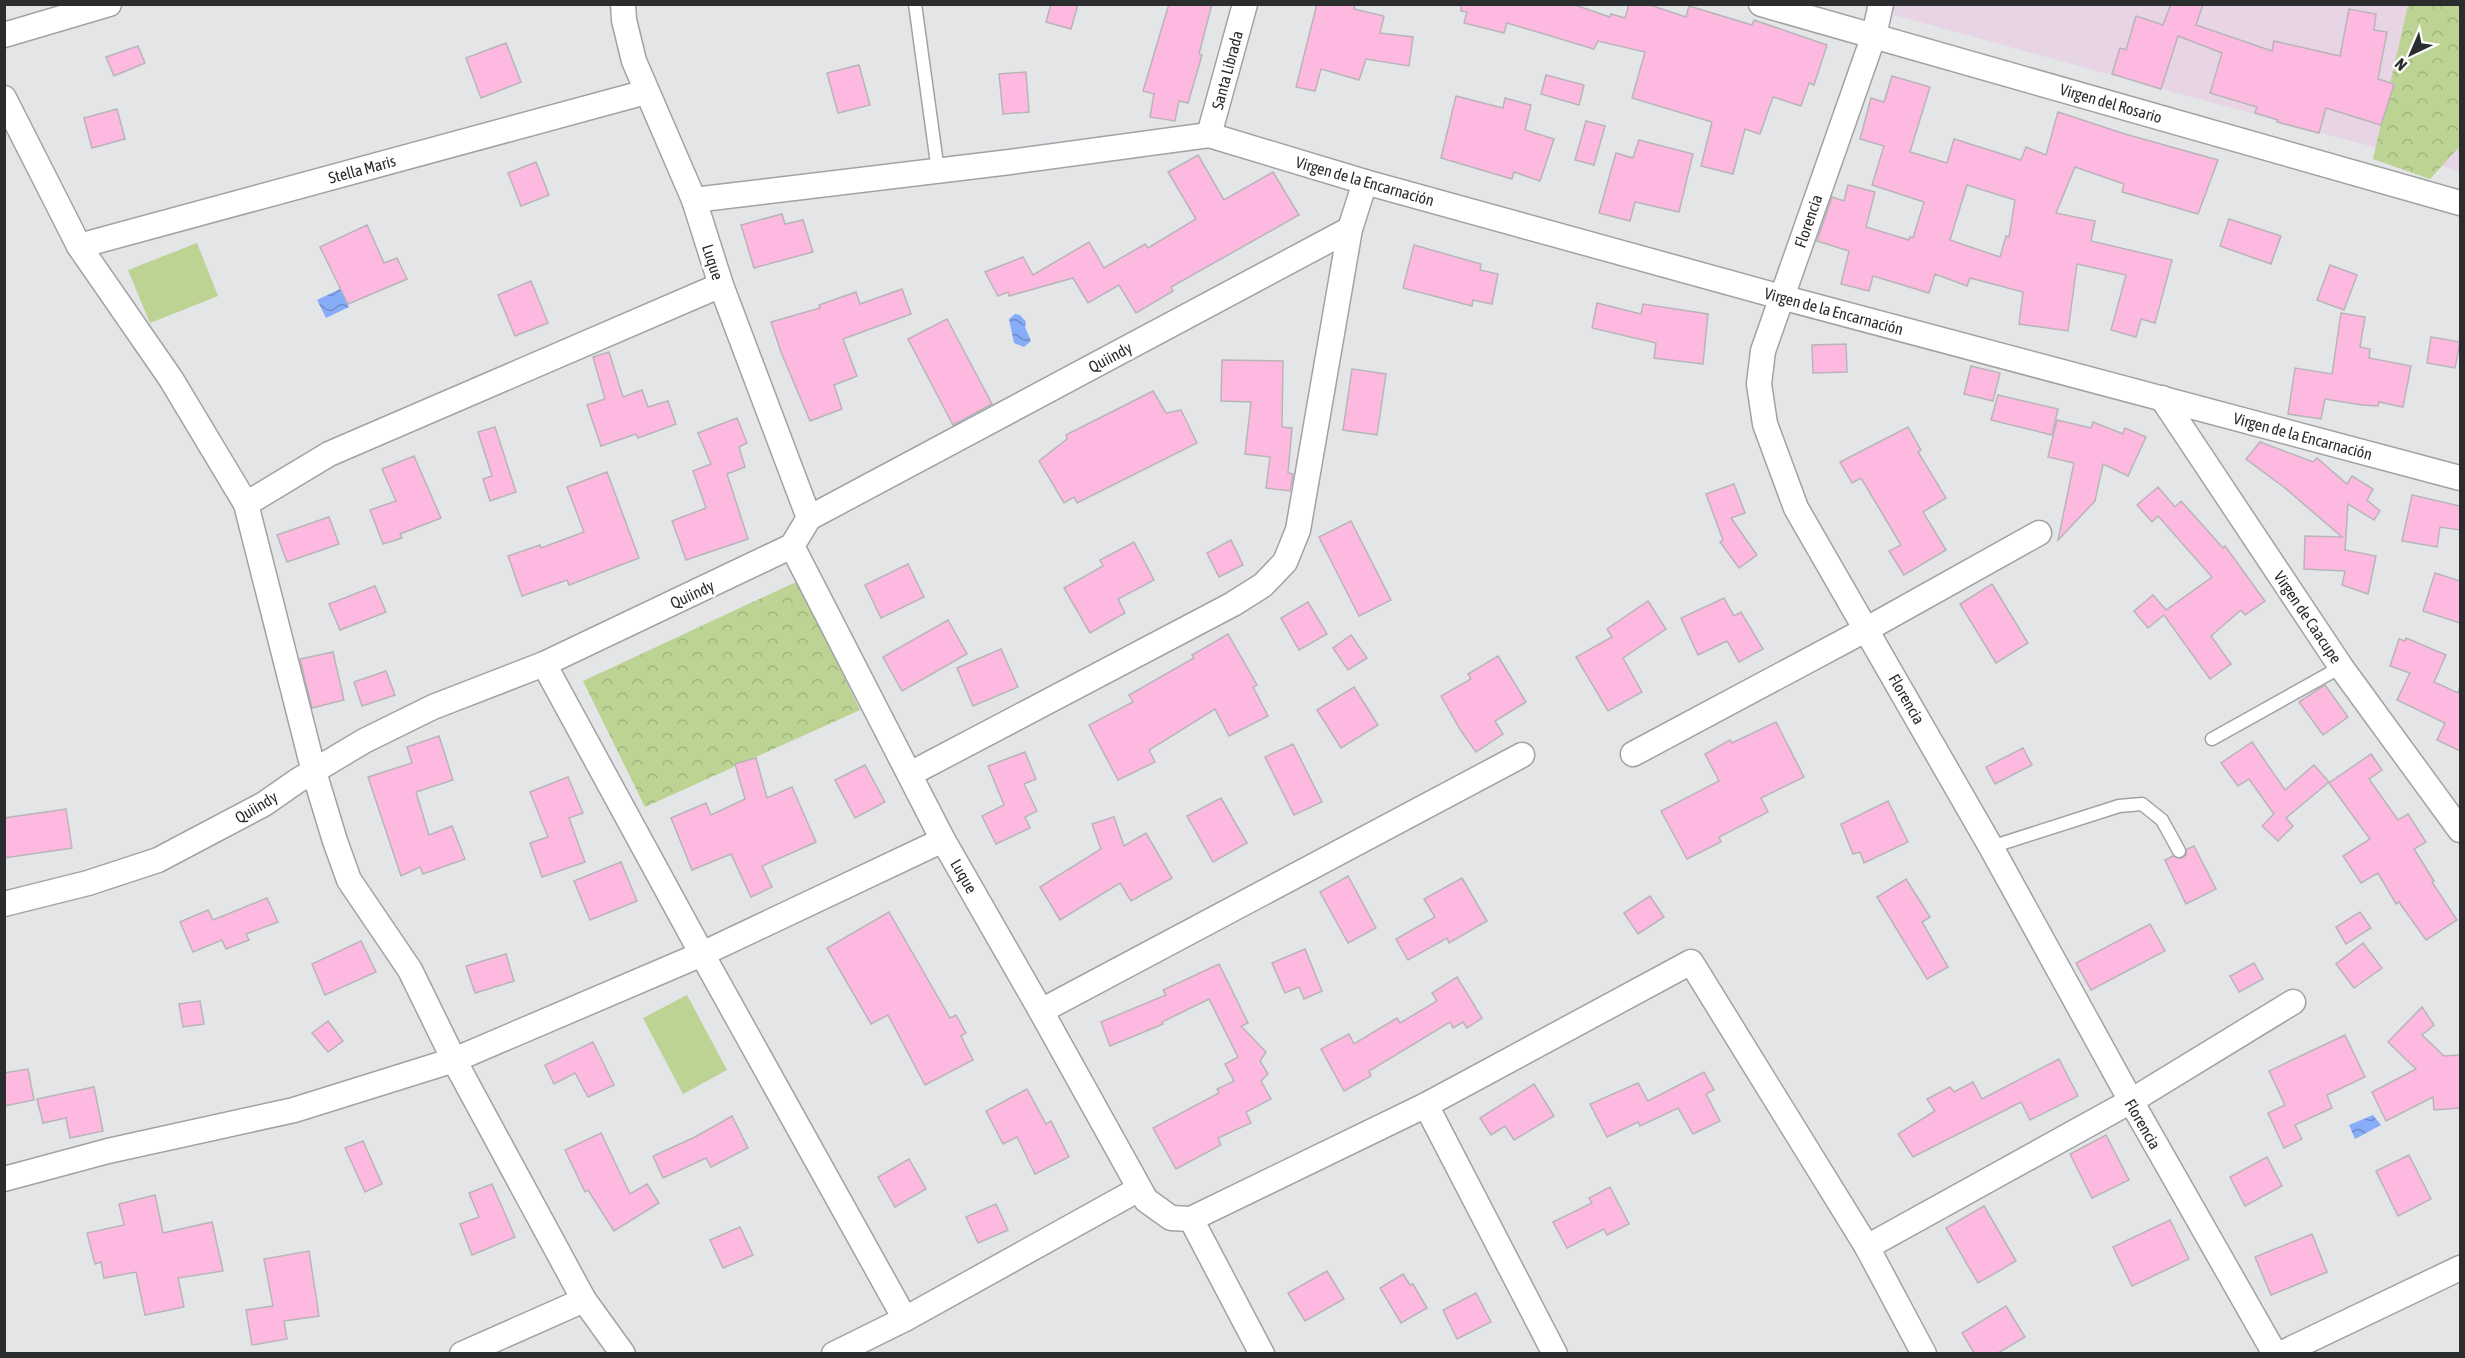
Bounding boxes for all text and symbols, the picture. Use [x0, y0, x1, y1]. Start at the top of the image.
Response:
north arrow [2381, 24, 2441, 84]
street label: Santa Librada [1208, 29, 1246, 111]
text: N [2391, 55, 2410, 75]
street label: Virgen del Rosario [2058, 80, 2164, 127]
street label: Stella Maris [326, 151, 398, 187]
street label: Virgen de la Encarnación [1293, 153, 1436, 210]
street label: Florencia [1791, 192, 1825, 250]
street label: Luque [698, 242, 727, 282]
street label: Virgen de la Encarnación [1762, 284, 1905, 339]
street label: Quiindy [1085, 338, 1136, 377]
street label: Virgen de la Encarnación [2231, 409, 2374, 464]
street label: Virgen de Caacupe [2270, 568, 2345, 667]
street label: Quiindy [667, 576, 718, 613]
street label: Florencia [1885, 671, 1929, 727]
street label: Quiindy [231, 787, 281, 828]
street label: Luque [946, 856, 981, 897]
street label: Florencia [2121, 1096, 2165, 1152]

